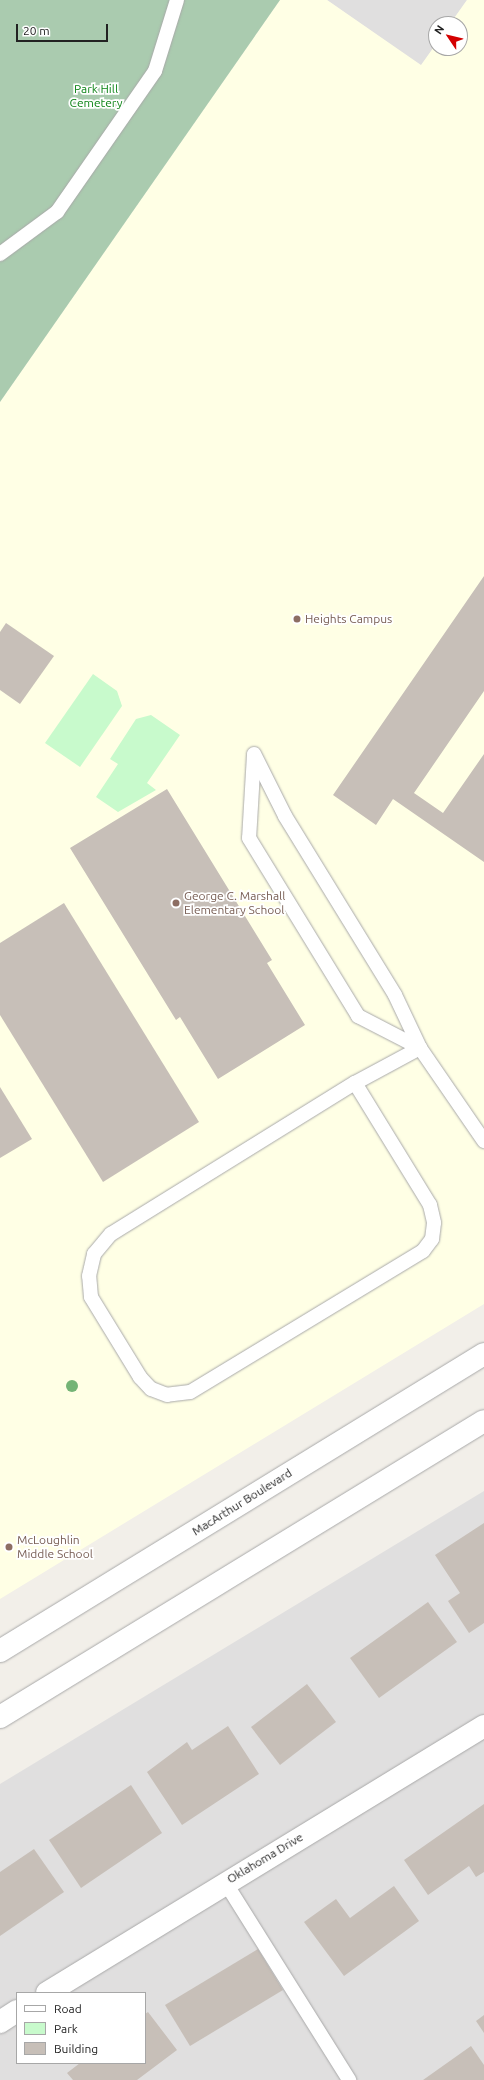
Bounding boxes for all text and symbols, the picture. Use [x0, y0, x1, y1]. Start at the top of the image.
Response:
scale bar [18, 16, 110, 42]
north arrow [428, 16, 468, 56]
text: N [432, 23, 446, 36]
text: 20 m [23, 24, 50, 37]
park label: Park Hill Cemetery [70, 82, 122, 110]
place label: Heights Campus [305, 612, 392, 626]
marker: Heights Campus [292, 614, 302, 624]
place label: George C. Marshall Elementary School [184, 889, 285, 917]
marker: George C. Marshall Elementary School [171, 898, 181, 908]
street label: MacArthur Boulevard [189, 1465, 295, 1539]
place label: McLoughlin Middle School [17, 1533, 93, 1561]
marker: McLoughlin Middle School [4, 1542, 14, 1552]
street label: Oklahoma Drive [224, 1830, 306, 1886]
legend [16, 1992, 146, 2064]
text: Road [54, 2002, 82, 2015]
text: Park [54, 2022, 78, 2035]
text: Building [54, 2042, 98, 2055]

